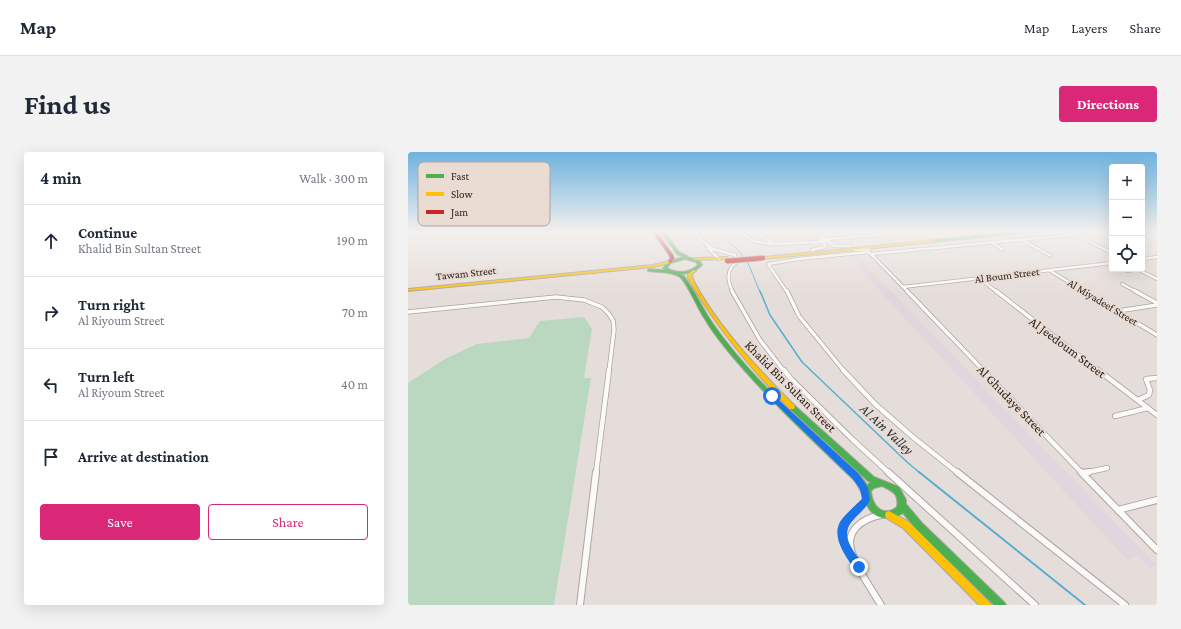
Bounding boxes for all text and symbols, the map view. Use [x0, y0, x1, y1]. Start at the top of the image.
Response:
text: Map [20, 17, 56, 38]
text: Map [1024, 20, 1049, 36]
text: Layers [1071, 20, 1108, 36]
text: Share [1130, 20, 1161, 36]
button: Directions [1059, 86, 1157, 122]
text: Find us [24, 89, 111, 120]
legend [418, 162, 550, 226]
map controls [1109, 164, 1145, 272]
button: + [1109, 164, 1145, 200]
text: 4 min [40, 169, 82, 188]
text: Fast [451, 170, 470, 182]
text: Walk · 300 m [299, 171, 368, 186]
text: Slow [451, 188, 473, 200]
button: − [1109, 200, 1145, 236]
text: Jam [450, 206, 468, 219]
text: Continue [78, 225, 137, 241]
icon: ahead [40, 230, 62, 252]
text: 190 m [337, 233, 368, 248]
button: locate [1109, 236, 1145, 272]
text: Khalid Bin Sultan Street [78, 241, 201, 256]
street label: Tawam Street [435, 264, 497, 282]
street label: Al Boum Street [974, 265, 1040, 285]
street label: Al Miyadeef Street [1065, 276, 1141, 329]
text: Turn right [78, 297, 145, 313]
icon: right [40, 302, 62, 324]
text: 70 m [342, 305, 368, 320]
text: Al Riyoum Street [78, 313, 164, 328]
street label: Al Jeedoum Street [1026, 314, 1110, 382]
street label: Khalid Bin Sultan Street [742, 338, 840, 436]
street label: Al Ghudaye Street [974, 362, 1050, 439]
text: Turn left [78, 369, 134, 385]
icon: left [40, 374, 62, 396]
text: 40 m [341, 377, 368, 392]
text: Al Riyoum Street [78, 385, 164, 400]
route start [763, 387, 781, 405]
water label: Al Ain Valley [856, 400, 917, 458]
icon: arrive [40, 446, 62, 468]
text: Arrive at destination [78, 449, 209, 465]
button: Save [40, 504, 200, 540]
button: Share [208, 504, 368, 540]
route end [850, 558, 868, 576]

